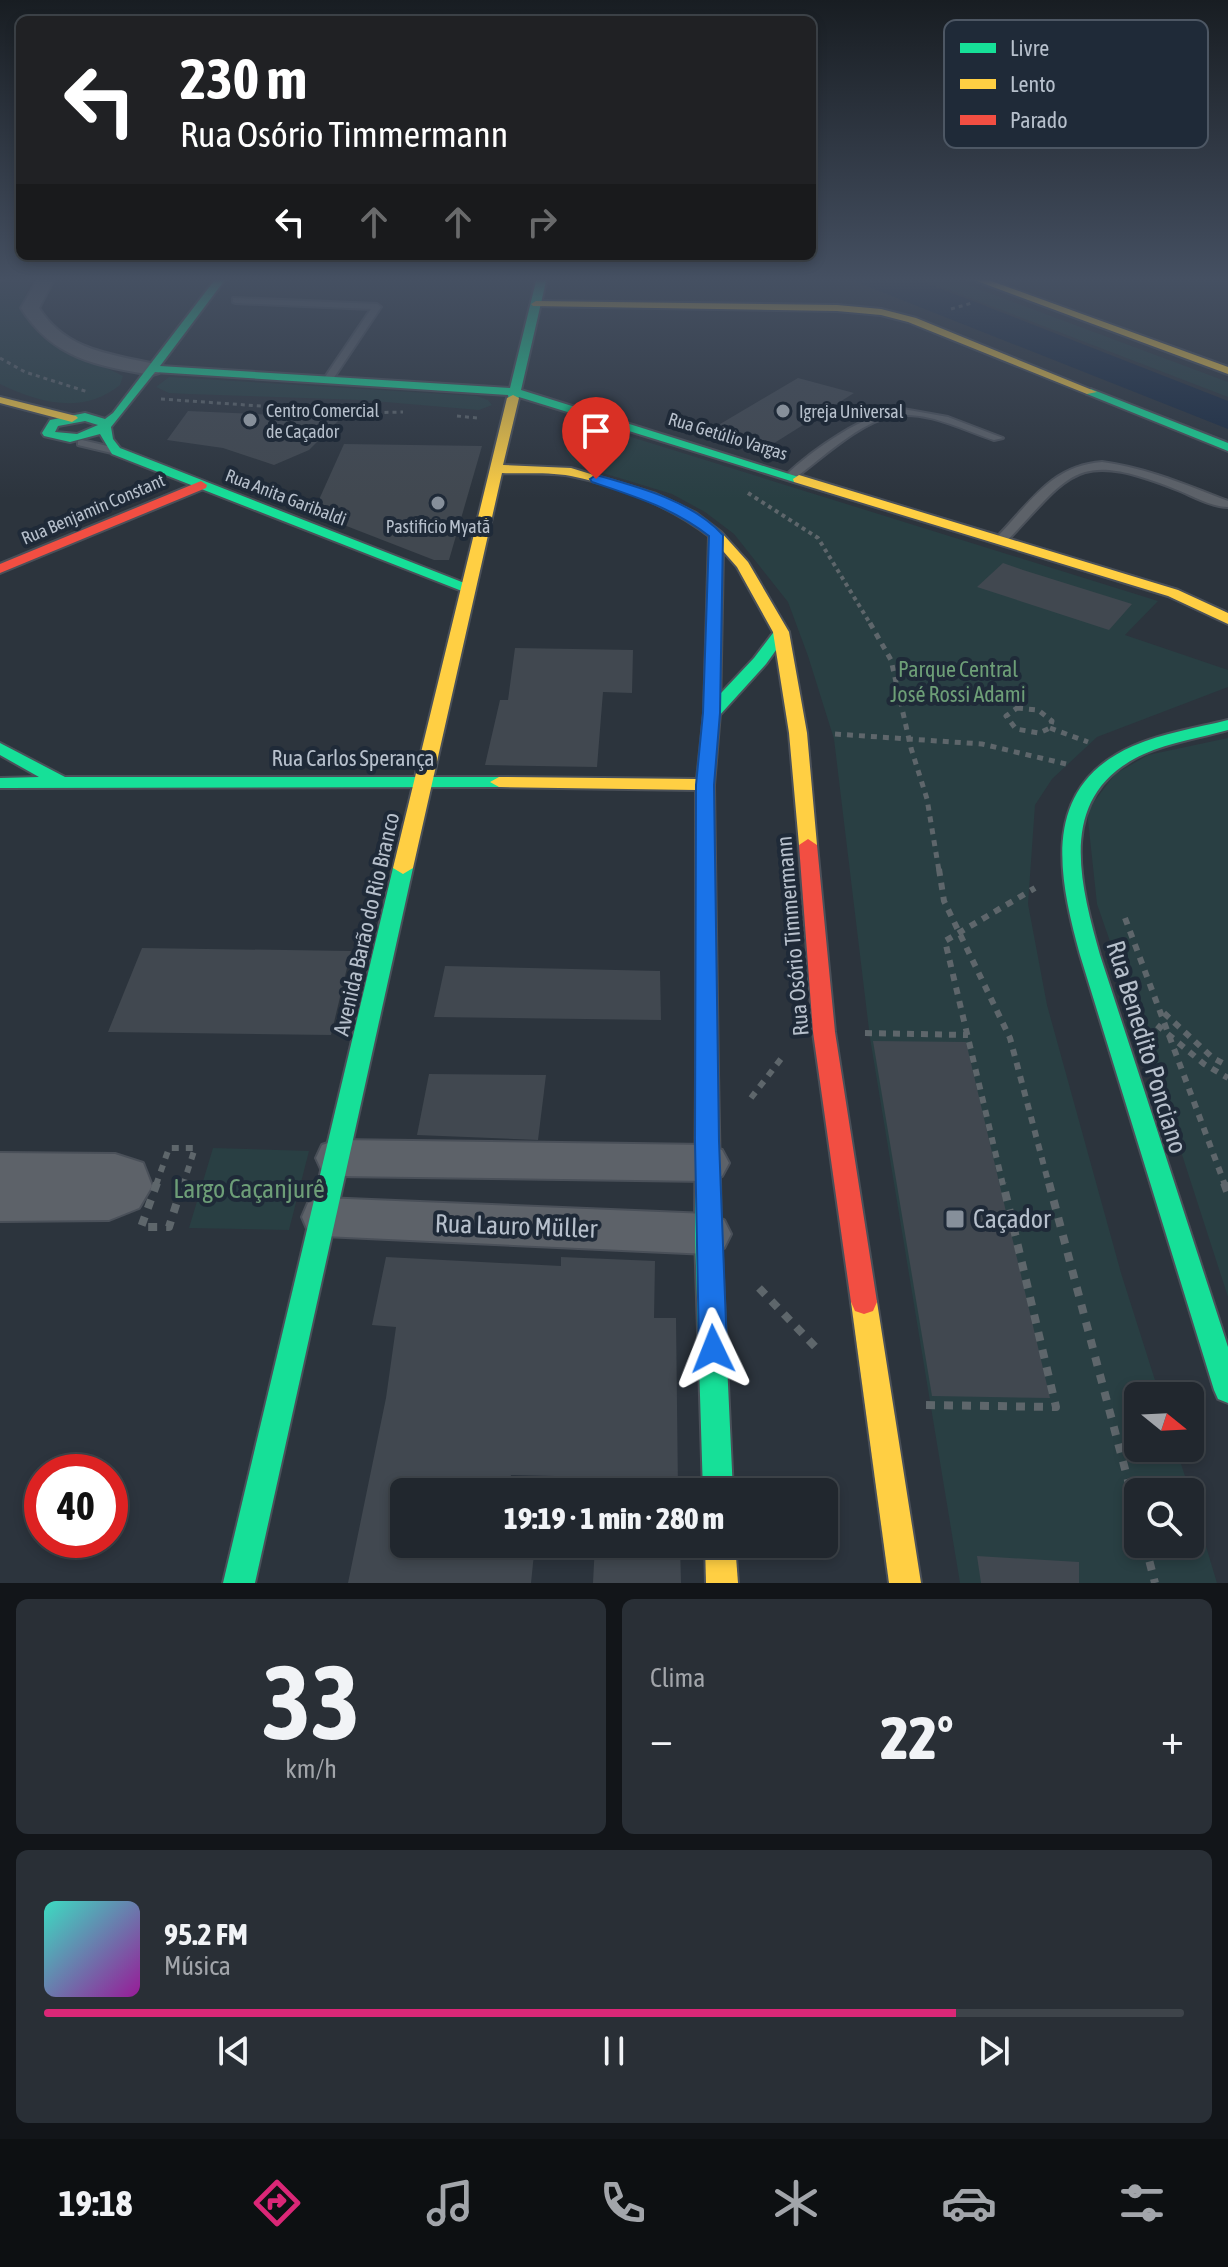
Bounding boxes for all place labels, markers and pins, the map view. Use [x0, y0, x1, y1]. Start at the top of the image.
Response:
pin [562, 397, 630, 479]
place label: Centro Comercial de Caçador [266, 400, 380, 442]
place label: Igreja Universal [799, 401, 904, 422]
marker: Igreja Universal [774, 402, 792, 420]
marker: Centro Comercial de Caçador [241, 411, 259, 429]
marker: Pastificio Myatã [429, 494, 447, 512]
place label: Pastificio Myatã [386, 516, 490, 537]
place label: Caçador [973, 1204, 1051, 1234]
marker: Caçador [944, 1208, 966, 1230]

